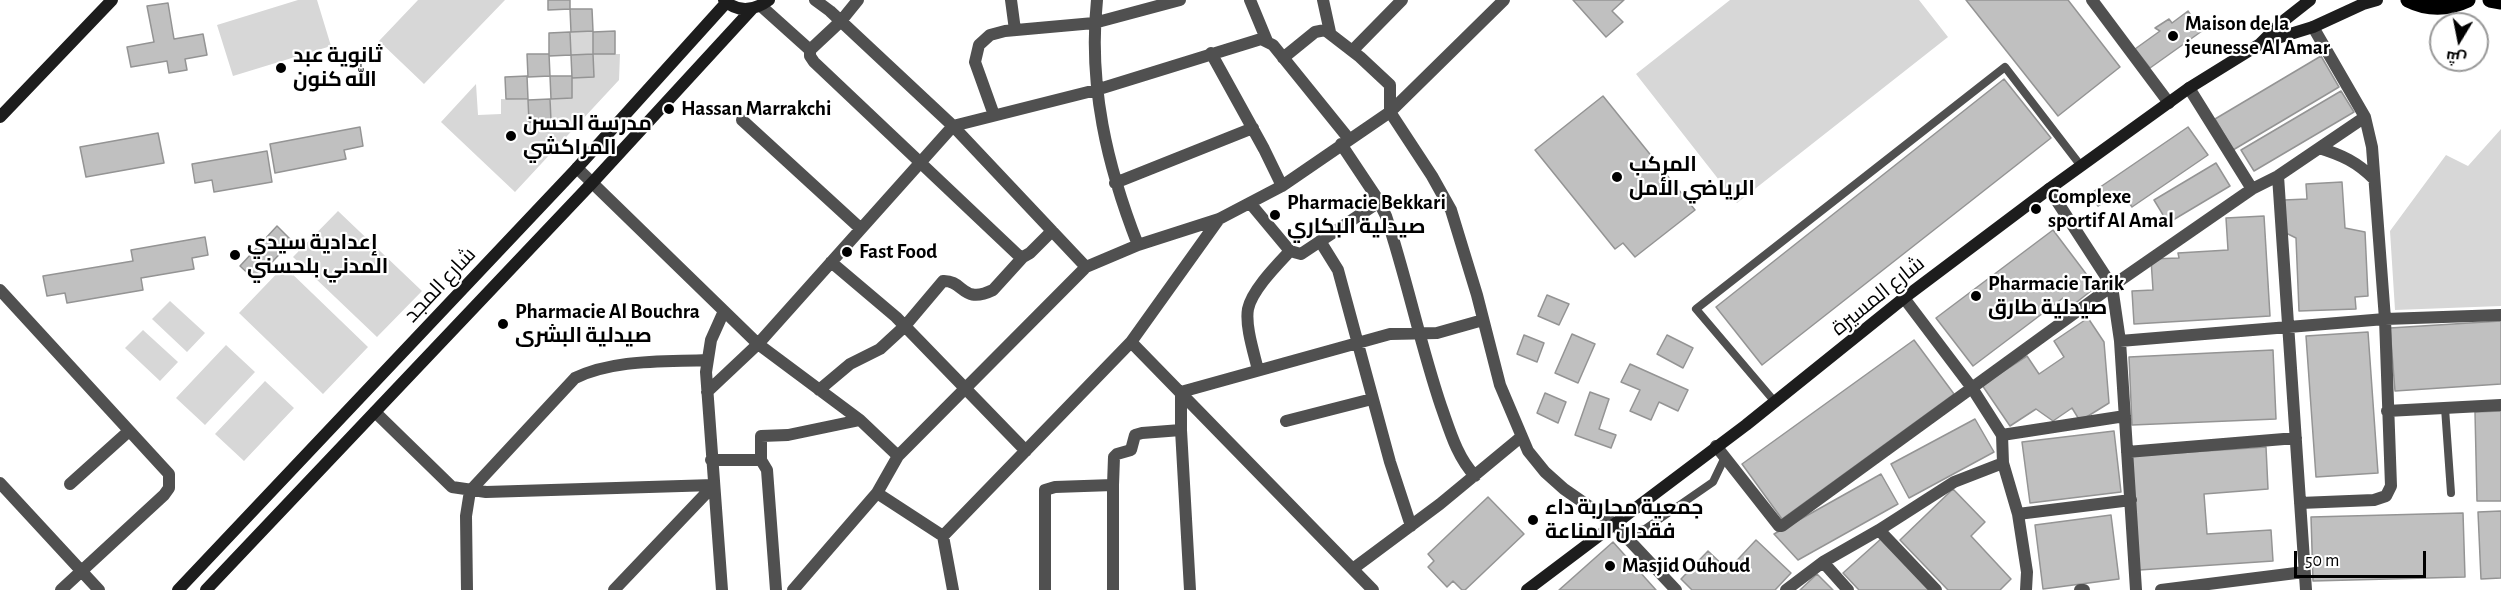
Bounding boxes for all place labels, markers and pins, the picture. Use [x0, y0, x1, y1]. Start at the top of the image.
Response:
place label: Maison de la jeunesse Al Amar [2185, 11, 2330, 61]
marker: Maison de la jeunesse Al Amar [2166, 29, 2180, 43]
place label: ثانوية عبد الله كنون [293, 43, 382, 93]
marker: ثانوية عبد الله كنون [274, 61, 288, 75]
place label: Hassan Marrakchi [681, 96, 832, 122]
marker: Hassan Marrakchi [662, 102, 676, 116]
place label: مدرسة الحسن المراكشي [523, 111, 652, 161]
marker: مدرسة الحسن المراكشي [504, 129, 518, 143]
place label: المركب الرياضي الأمل [1629, 152, 1755, 202]
marker: المركب الرياضي الأمل [1610, 170, 1624, 184]
place label: Complexe sportif Al Amal [2048, 184, 2174, 234]
place label: Pharmacie Bekkari صيدلية البكاري [1287, 190, 1446, 240]
marker: Complexe sportif Al Amal [2029, 202, 2043, 216]
marker: Pharmacie Bekkari صيدلية البكاري [1268, 208, 1282, 222]
place label: إعدادية سيدي المدني بلحسني [247, 230, 388, 280]
place label: Fast Food [859, 239, 937, 265]
marker: Fast Food [840, 245, 854, 259]
marker: إعدادية سيدي المدني بلحسني [228, 248, 242, 262]
place label: Pharmacie Tarik صيدلية طارق [1988, 271, 2124, 321]
marker: Pharmacie Tarik صيدلية طارق [1969, 289, 1983, 303]
place label: Pharmacie Al Bouchra صيدلية البشرى [515, 299, 700, 349]
marker: Pharmacie Al Bouchra صيدلية البشرى [496, 317, 510, 331]
place label: جمعية محاربة داء فقدان المناعة [1545, 495, 1703, 545]
marker: جمعية محاربة داء فقدان المناعة [1526, 513, 1540, 527]
place label: Masjid Ouhoud [1622, 553, 1750, 579]
marker: Masjid Ouhoud [1603, 559, 1617, 573]

